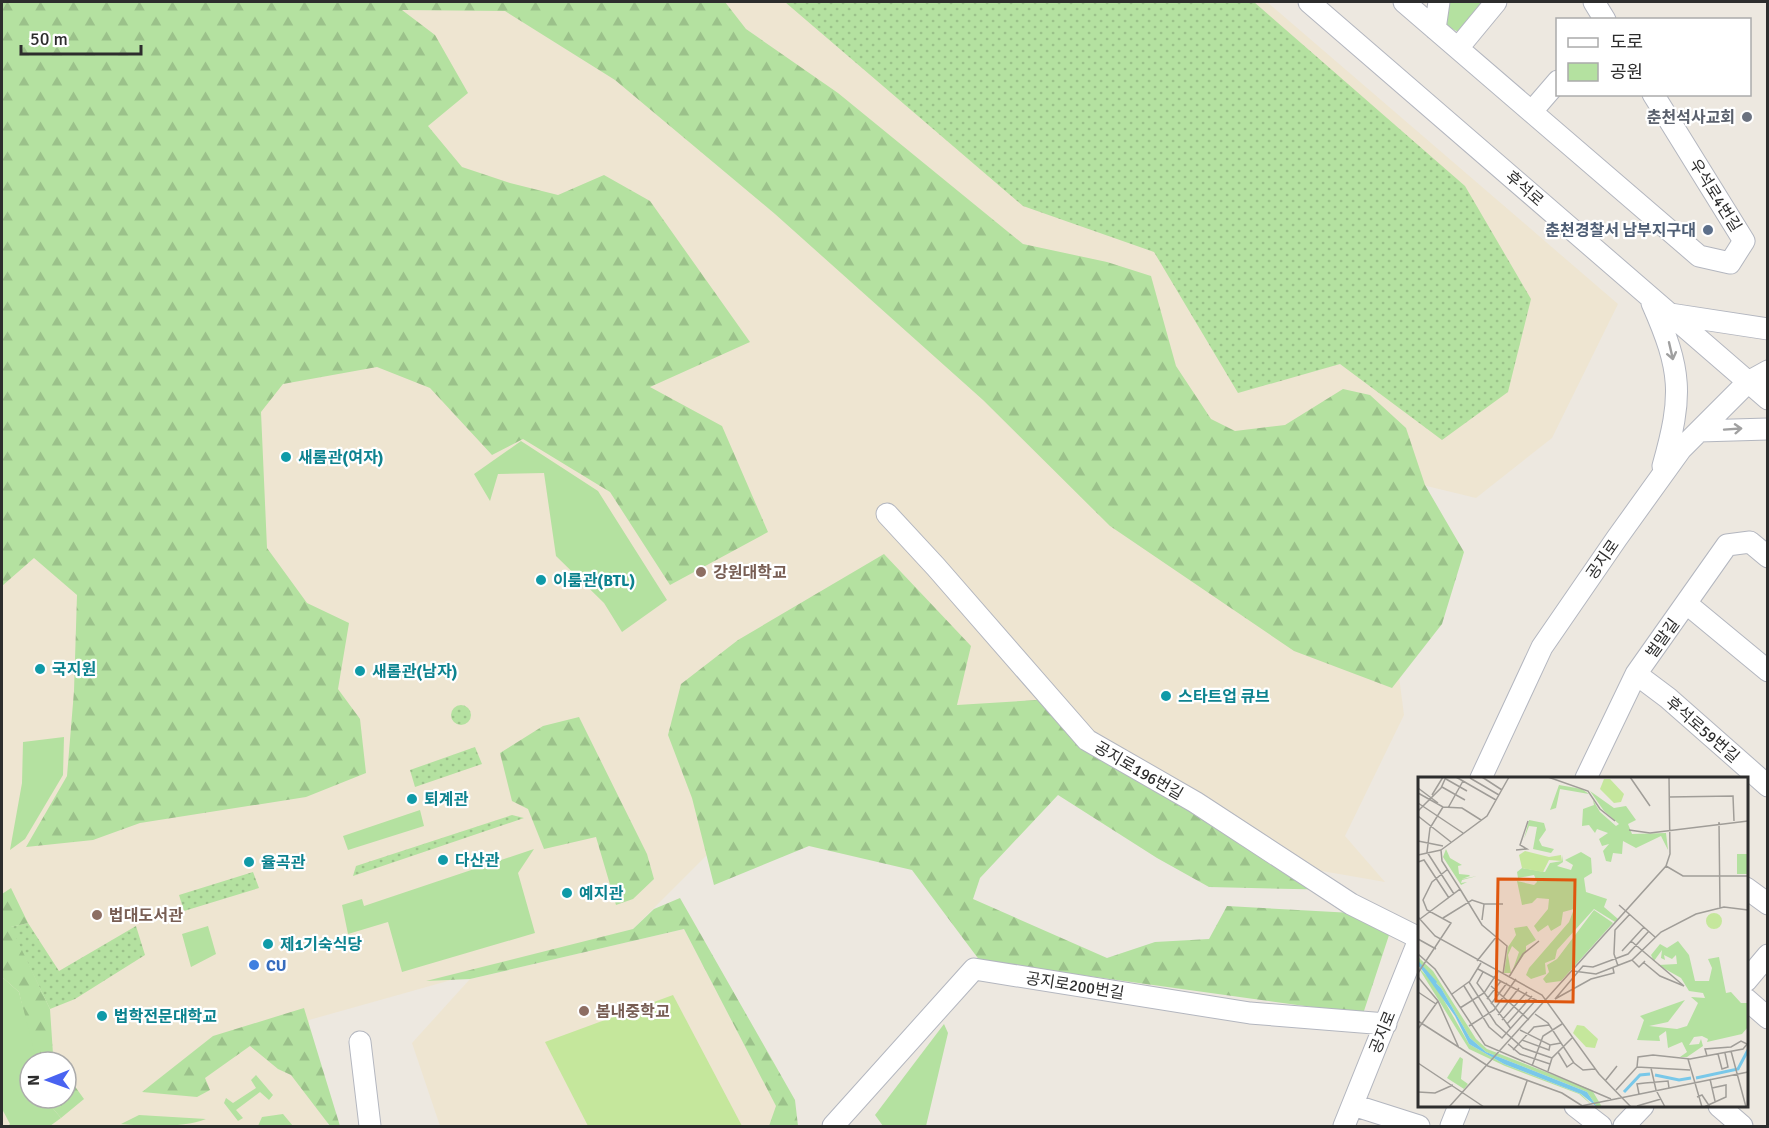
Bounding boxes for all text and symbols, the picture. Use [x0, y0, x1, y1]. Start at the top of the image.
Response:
scale bar [21, 18, 141, 56]
legend [1556, 18, 1751, 96]
text: 50 m [30, 28, 68, 50]
text: 도로 [1610, 31, 1643, 53]
text: 공원 [1610, 61, 1643, 83]
place label: 춘천석사교회 [1647, 108, 1735, 128]
marker: 춘천석사교회 [1740, 110, 1754, 124]
street label: 우석로4번길 [1685, 155, 1745, 236]
street label: 후석로 [1501, 167, 1548, 211]
place label: 춘천경찰서 남부지구대 [1545, 221, 1696, 241]
marker: 춘천경찰서 남부지구대 [1701, 223, 1715, 237]
one-way arrow [1666, 341, 1677, 360]
one-way arrow [1723, 423, 1743, 434]
place label: 새롬관(여자) [298, 448, 384, 468]
marker: 새롬관(여자) [279, 450, 293, 464]
street label: 공지로 [1582, 536, 1624, 583]
place label: 강원대학교 [713, 563, 787, 583]
marker: 강원대학교 [694, 565, 708, 579]
place label: 이룸관(BTL) [553, 571, 635, 591]
marker: 이룸관(BTL) [534, 573, 548, 587]
street label: 벌말길 [1642, 615, 1684, 662]
place label: 국지원 [52, 660, 96, 680]
marker: 국지원 [33, 662, 47, 676]
place label: 새롬관(남자) [372, 662, 458, 682]
marker: 새롬관(남자) [353, 664, 367, 678]
place label: 스타트업 큐브 [1178, 687, 1270, 707]
marker: 스타트업 큐브 [1159, 689, 1173, 703]
street label: 후석로59번길 [1661, 692, 1743, 767]
street label: 공지로196번길 [1090, 737, 1187, 804]
inset map [1418, 777, 1748, 1107]
place label: 퇴계관 [424, 790, 468, 810]
marker: 퇴계관 [405, 792, 419, 806]
place label: 다산관 [455, 851, 499, 871]
place label: 율곡관 [261, 853, 305, 873]
marker: 다산관 [436, 853, 450, 867]
marker: 율곡관 [242, 855, 256, 869]
place label: 예지관 [579, 884, 623, 904]
marker: 예지관 [560, 886, 574, 900]
place label: 법대도서관 [109, 906, 183, 926]
marker: 법대도서관 [90, 908, 104, 922]
place label: 제1기숙식당 [280, 935, 363, 955]
marker: 제1기숙식당 [261, 937, 275, 951]
place label: CU [266, 956, 287, 976]
marker: CU [247, 958, 261, 972]
street label: 공지로200번길 [1024, 968, 1126, 1004]
place label: 봄내중학교 [596, 1002, 670, 1022]
marker: 봄내중학교 [577, 1004, 591, 1018]
place label: 법학전문대학교 [114, 1007, 217, 1027]
street label: 공지로 [1365, 1008, 1401, 1057]
marker: 법학전문대학교 [95, 1009, 109, 1023]
north arrow [18, 1050, 78, 1110]
text: N [24, 1075, 44, 1086]

